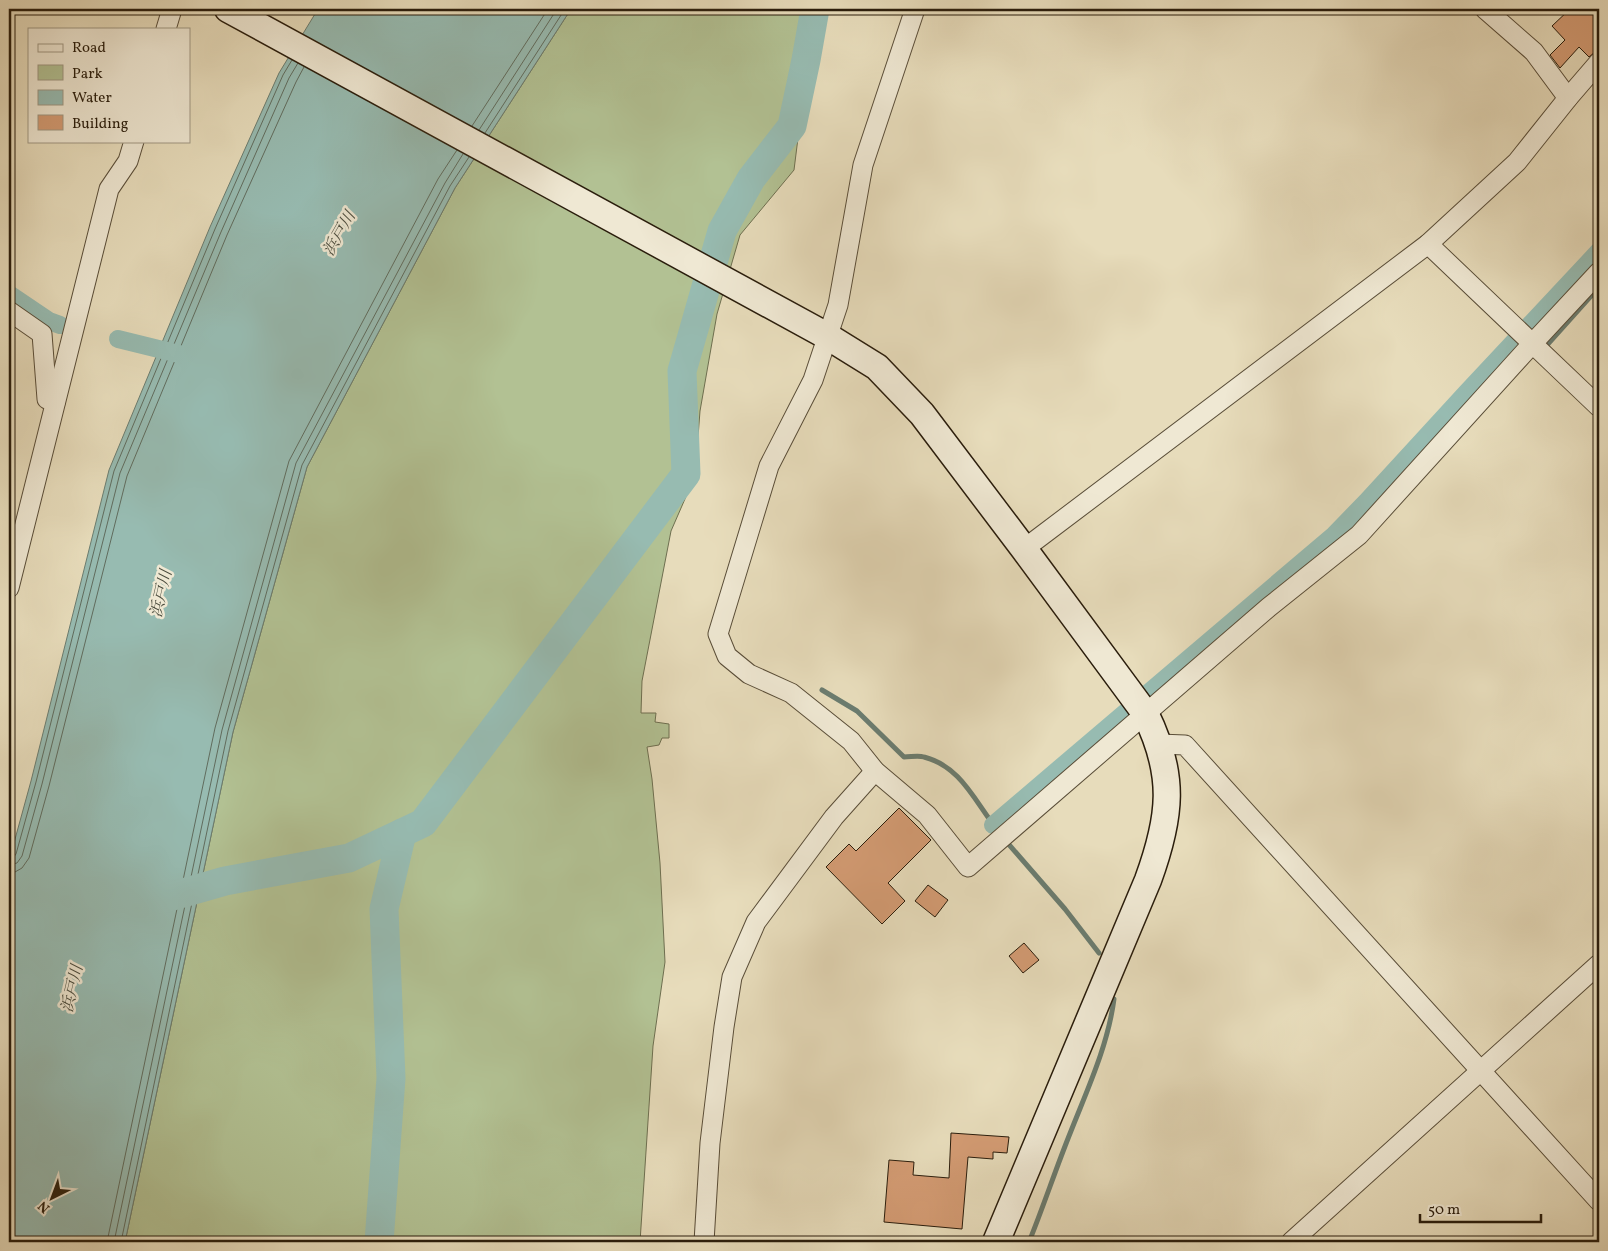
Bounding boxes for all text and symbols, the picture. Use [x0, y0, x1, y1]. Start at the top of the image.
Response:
legend [28, 28, 190, 142]
text: Road [72, 38, 106, 59]
text: Park [72, 64, 103, 85]
text: Water [72, 88, 112, 109]
text: Building [72, 114, 129, 135]
water label: 浜戸川 [318, 206, 363, 260]
water label: 浜戸川 [146, 566, 179, 620]
water label: 浜戸川 [57, 961, 90, 1015]
north arrow [28, 1174, 78, 1224]
scale bar [1420, 1191, 1542, 1223]
text: N [34, 1196, 54, 1217]
text: 50 m [1428, 1200, 1460, 1221]

